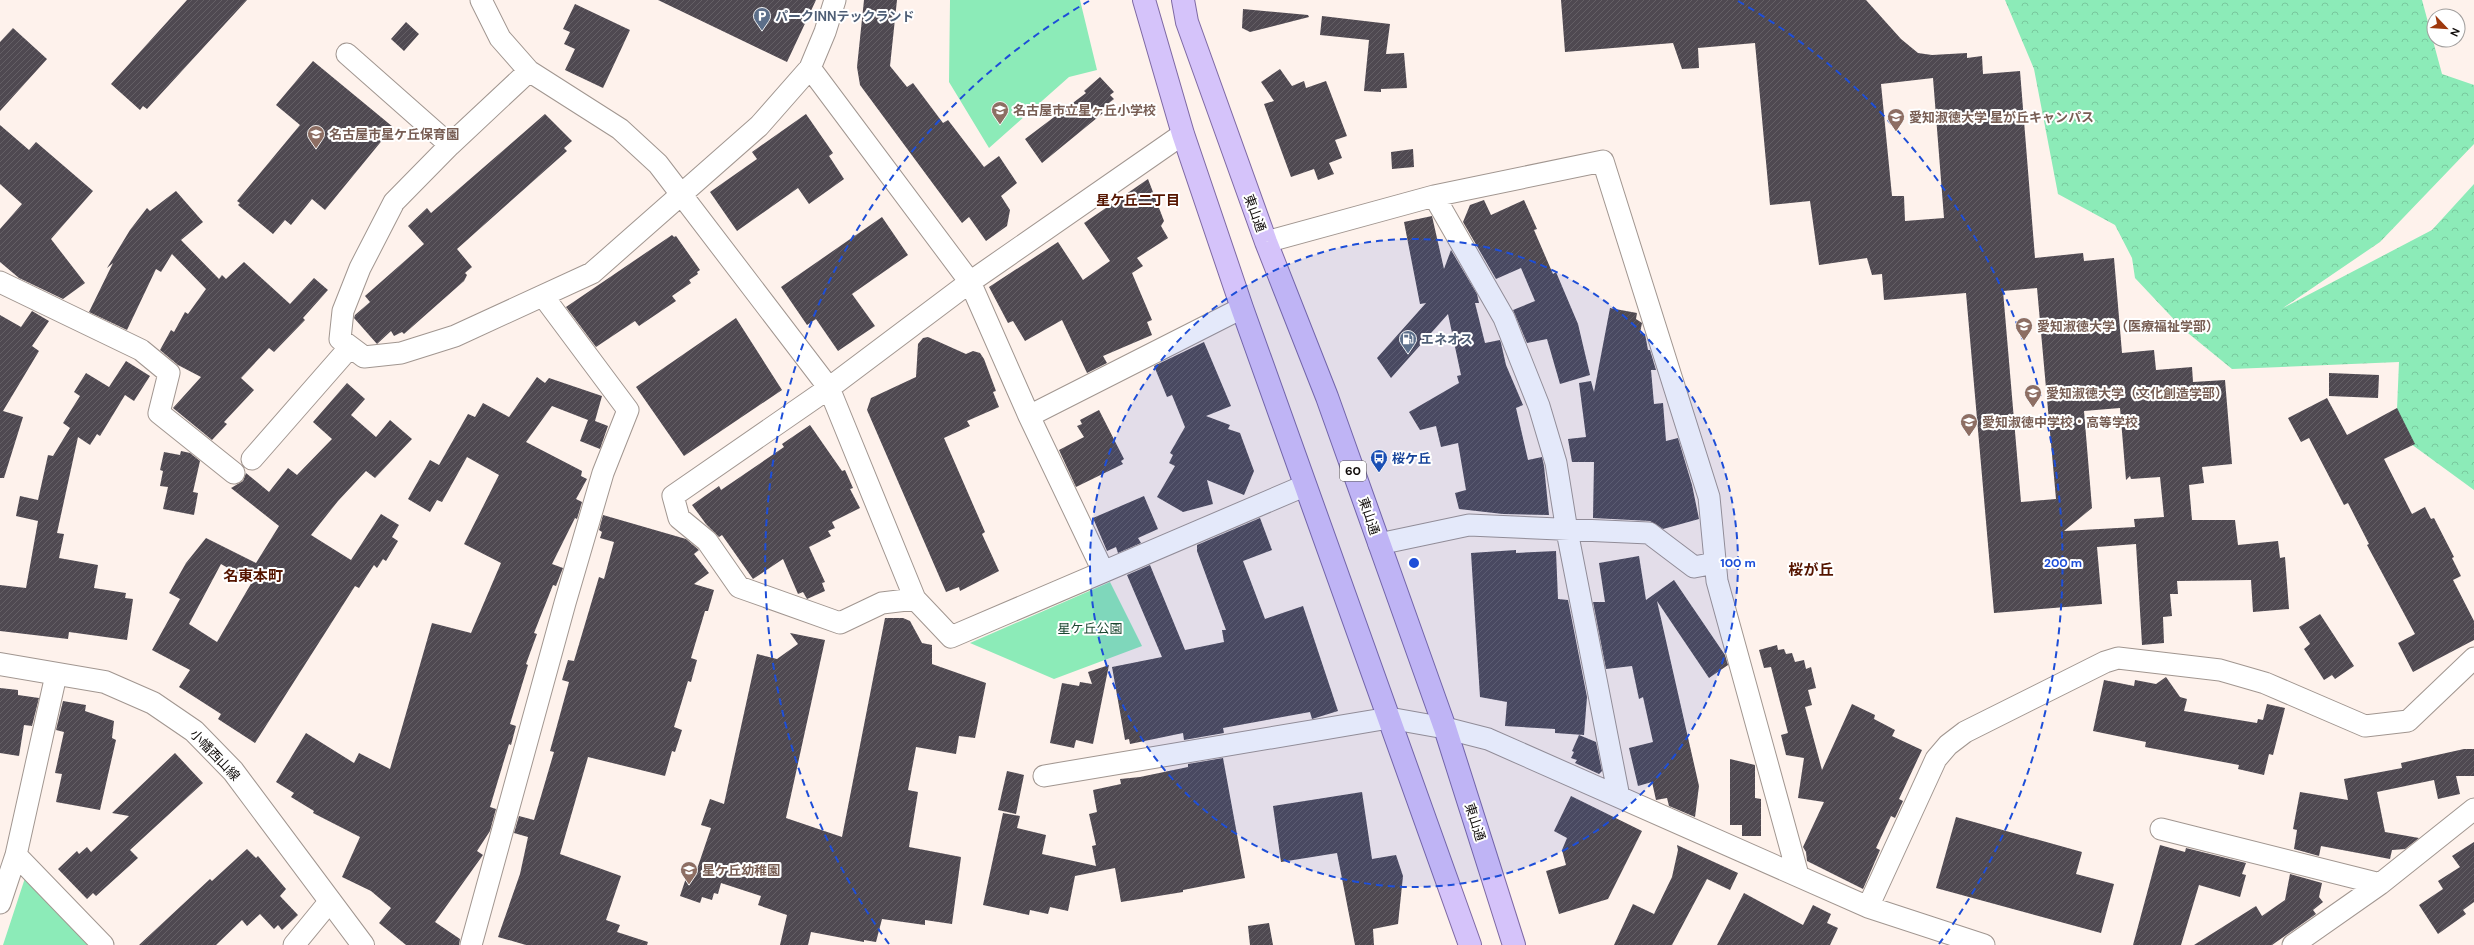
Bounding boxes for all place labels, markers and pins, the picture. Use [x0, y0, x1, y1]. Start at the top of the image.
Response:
parking icon: パークINNテックランド [752, 6, 772, 31]
place label: パークINNテックランド [775, 8, 915, 25]
school or university icon: 名古屋市立星ヶ丘小学校 [990, 100, 1010, 125]
place label: 名古屋市立星ヶ丘小学校 [1013, 102, 1156, 119]
school or university icon: 愛知淑徳大学 星が丘キャンパス [1886, 107, 1906, 132]
place label: 愛知淑徳大学 星が丘キャンパス [1909, 109, 2094, 126]
school or university icon: 名古屋市星ケ丘保育園 [306, 124, 326, 149]
place label: 名古屋市星ケ丘保育園 [329, 126, 459, 143]
school or university icon: 愛知淑徳大学（医療福祉学部） [2014, 316, 2034, 341]
place label: 愛知淑徳大学（医療福祉学部） [2037, 318, 2219, 335]
fuel station icon: エネオス [1398, 329, 1418, 354]
place label: エネオス [1421, 331, 1473, 348]
school or university icon: 愛知淑徳大学（文化創造学部） [2023, 383, 2043, 408]
place label: 愛知淑徳大学（文化創造学部） [2046, 385, 2228, 402]
school or university icon: 愛知淑徳中学校・高等学校 [1959, 412, 1979, 437]
place label: 愛知淑徳中学校・高等学校 [1982, 414, 2138, 431]
bus stop icon: 桜ケ丘 [1369, 448, 1389, 473]
place label: 桜ケ丘 [1392, 450, 1431, 467]
centre of rings [1407, 556, 1421, 570]
school or university icon: 星ケ丘幼稚園 [679, 860, 699, 885]
place label: 星ケ丘幼稚園 [702, 862, 780, 879]

